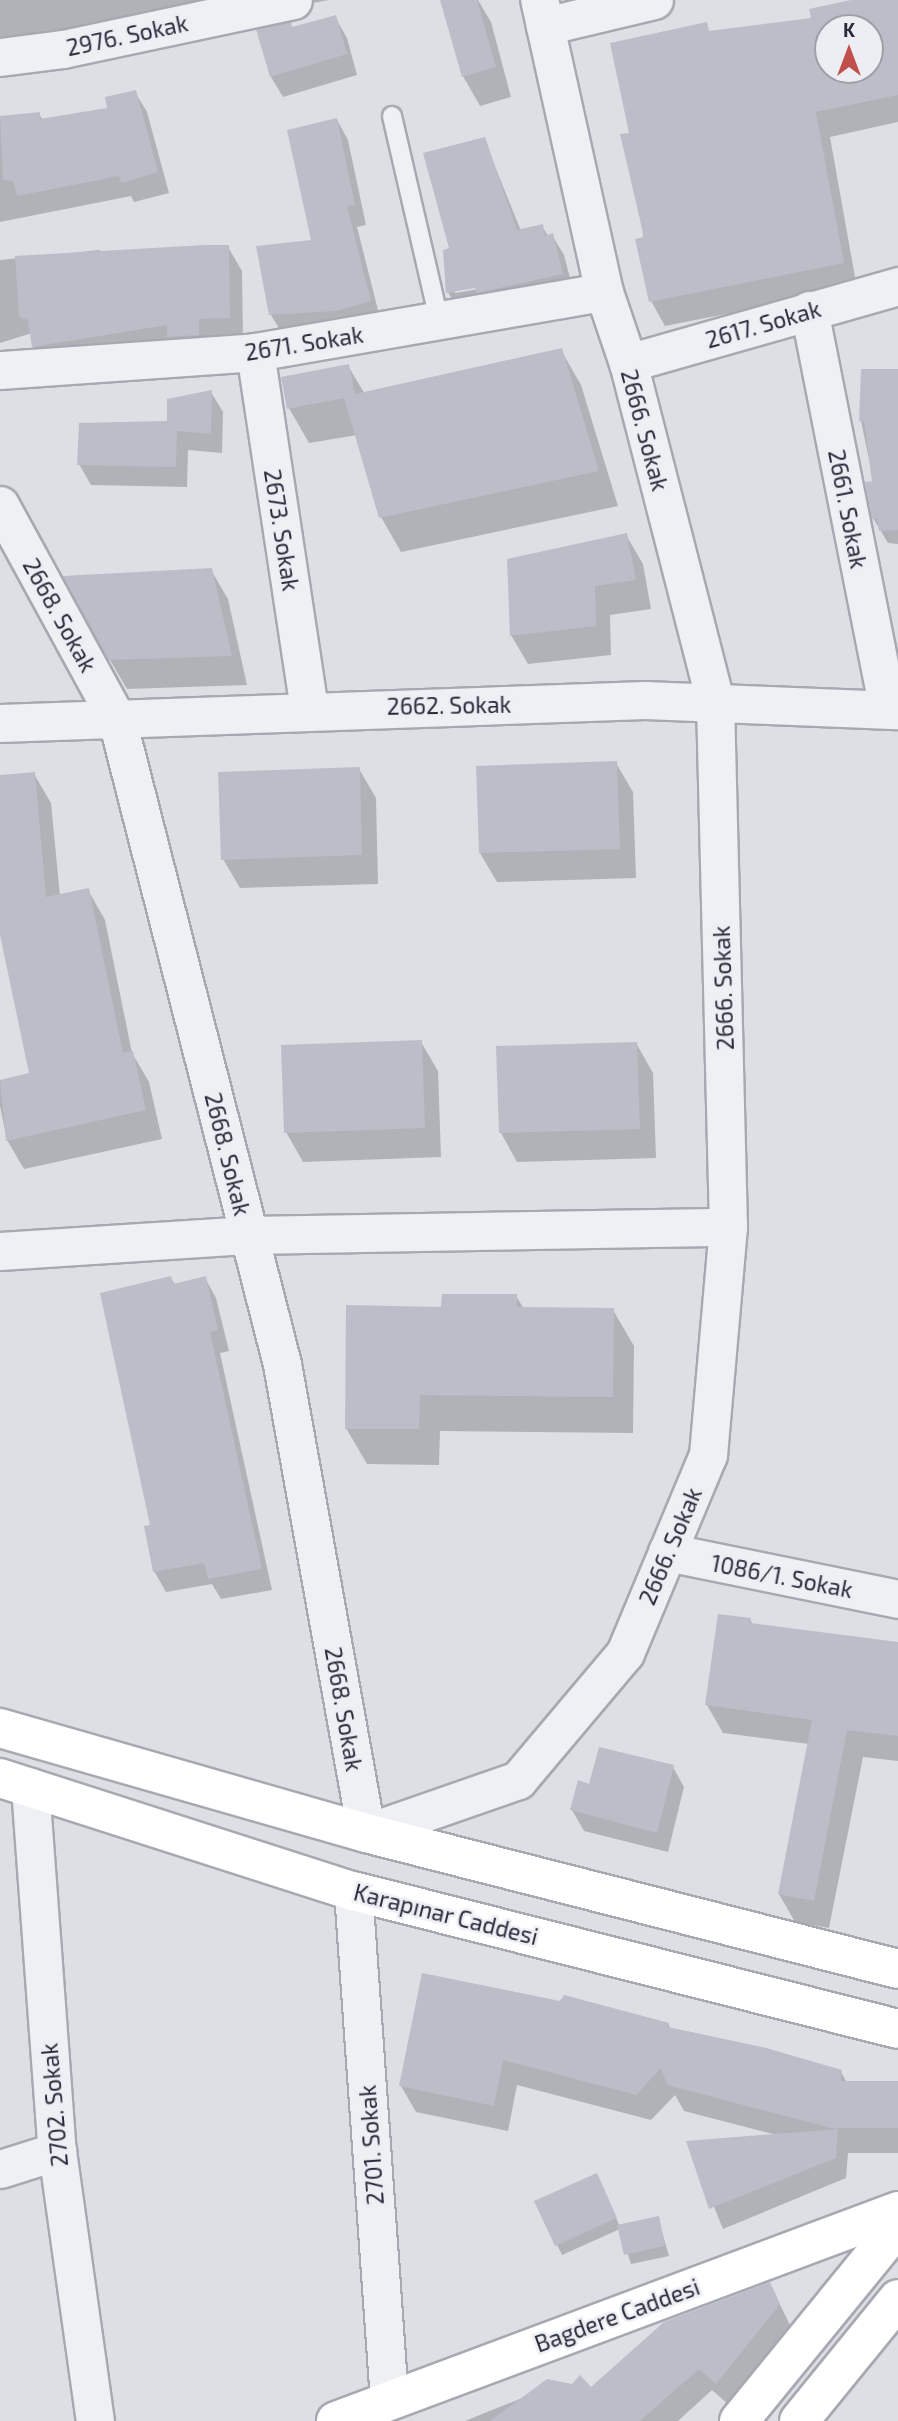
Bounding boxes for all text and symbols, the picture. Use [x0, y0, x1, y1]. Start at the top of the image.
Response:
street label: 2976. Sokak [64, 9, 190, 61]
north arrow [814, 14, 884, 84]
text: K [843, 18, 855, 41]
street label: 2617. Sokak [702, 294, 824, 354]
street label: 2671. Sokak [243, 320, 365, 366]
street label: 2666. Sokak [616, 366, 674, 494]
street label: 2661. Sokak [823, 447, 873, 571]
street label: 2673. Sokak [259, 467, 305, 593]
street label: 2668. Sokak [17, 553, 103, 677]
street label: 2662. Sokak [386, 690, 512, 720]
street label: 2666. Sokak [707, 925, 739, 1051]
street label: 2668. Sokak [199, 1090, 257, 1218]
street label: 2666. Sokak [633, 1483, 707, 1609]
street label: 1086/1. Sokak [709, 1549, 855, 1603]
street label: 2668. Sokak [320, 1645, 368, 1773]
street label: Karapınar Caddesi [351, 1878, 541, 1950]
street label: 2702. Sokak [35, 2042, 73, 2168]
street label: 2701. Sokak [353, 2084, 389, 2206]
street label: Bagdere Caddesi [531, 2272, 703, 2358]

